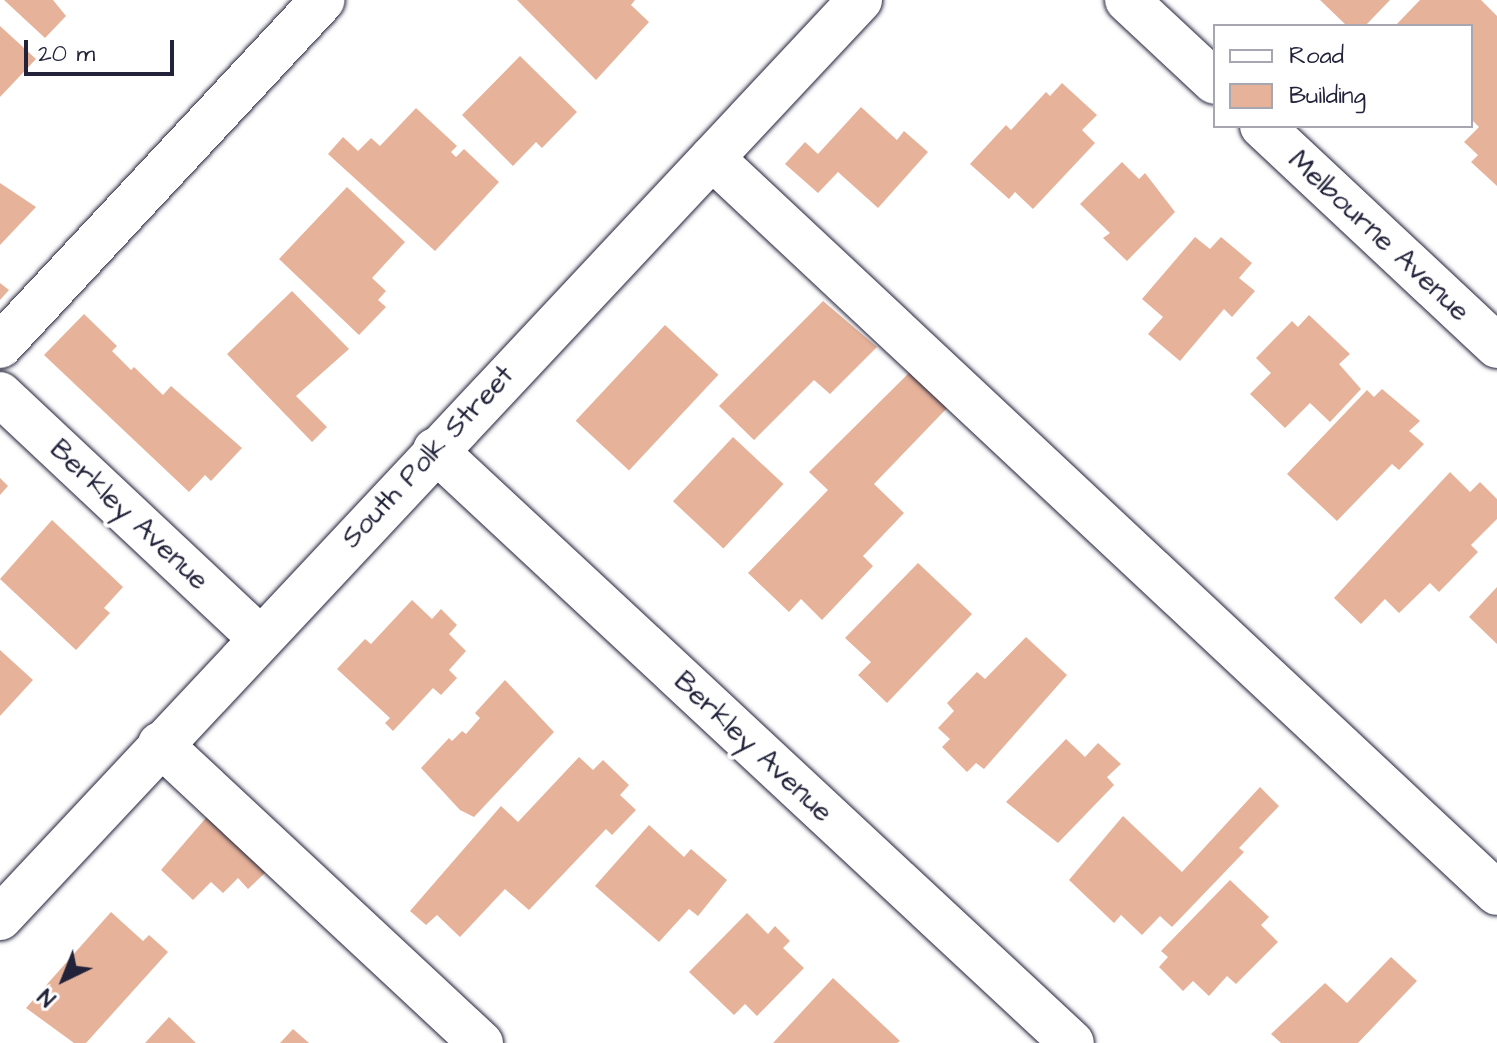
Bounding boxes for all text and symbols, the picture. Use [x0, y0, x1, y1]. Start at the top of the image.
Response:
scale bar [28, 24, 178, 74]
legend [1213, 24, 1473, 128]
text: 20 m [38, 37, 95, 71]
text: Road [1289, 39, 1344, 73]
text: Building [1289, 79, 1366, 113]
street label: Melbourne Avenue [1282, 144, 1476, 328]
street label: South Polk Street [335, 359, 521, 555]
street label: Berkley Avenue [43, 433, 215, 597]
street label: Berkley Avenue [667, 665, 839, 829]
north arrow [24, 939, 104, 1019]
text: N [32, 981, 63, 1013]

